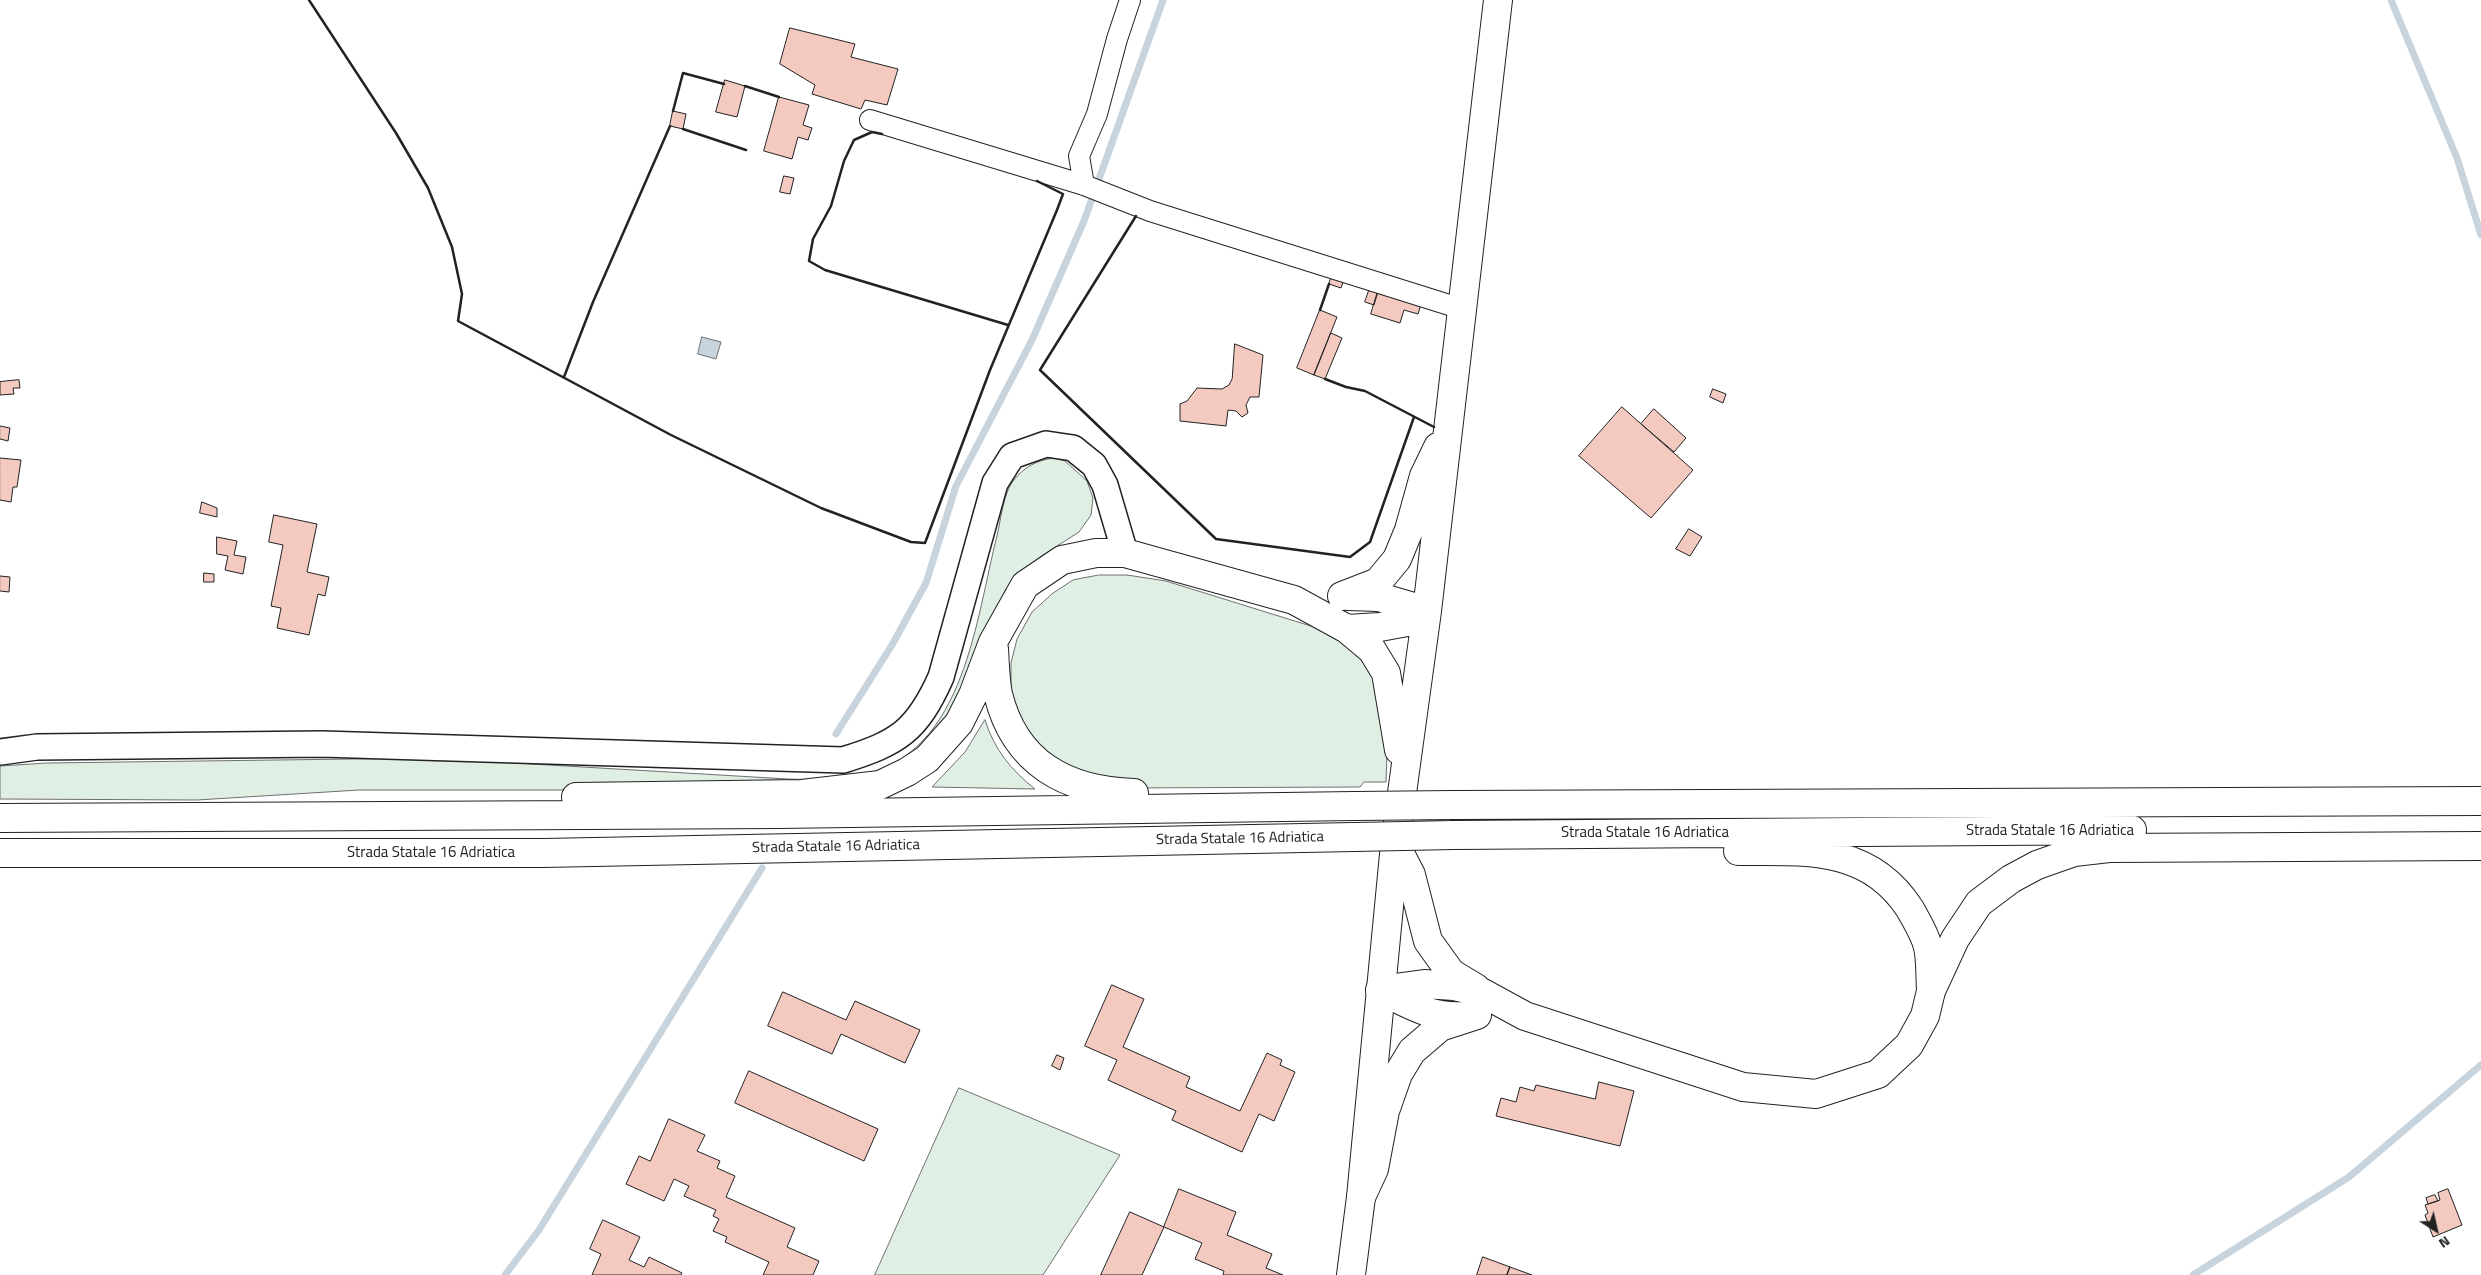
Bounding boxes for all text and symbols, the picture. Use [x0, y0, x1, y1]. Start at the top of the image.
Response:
street label: Strada Statale 16 Adriatica [1966, 822, 2134, 840]
street label: Strada Statale 16 Adriatica [1561, 824, 1729, 842]
street label: Strada Statale 16 Adriatica [1156, 829, 1324, 849]
street label: Strada Statale 16 Adriatica [752, 837, 920, 857]
street label: Strada Statale 16 Adriatica [347, 844, 515, 862]
north arrow [2411, 1205, 2461, 1255]
text: N [2435, 1231, 2455, 1254]

